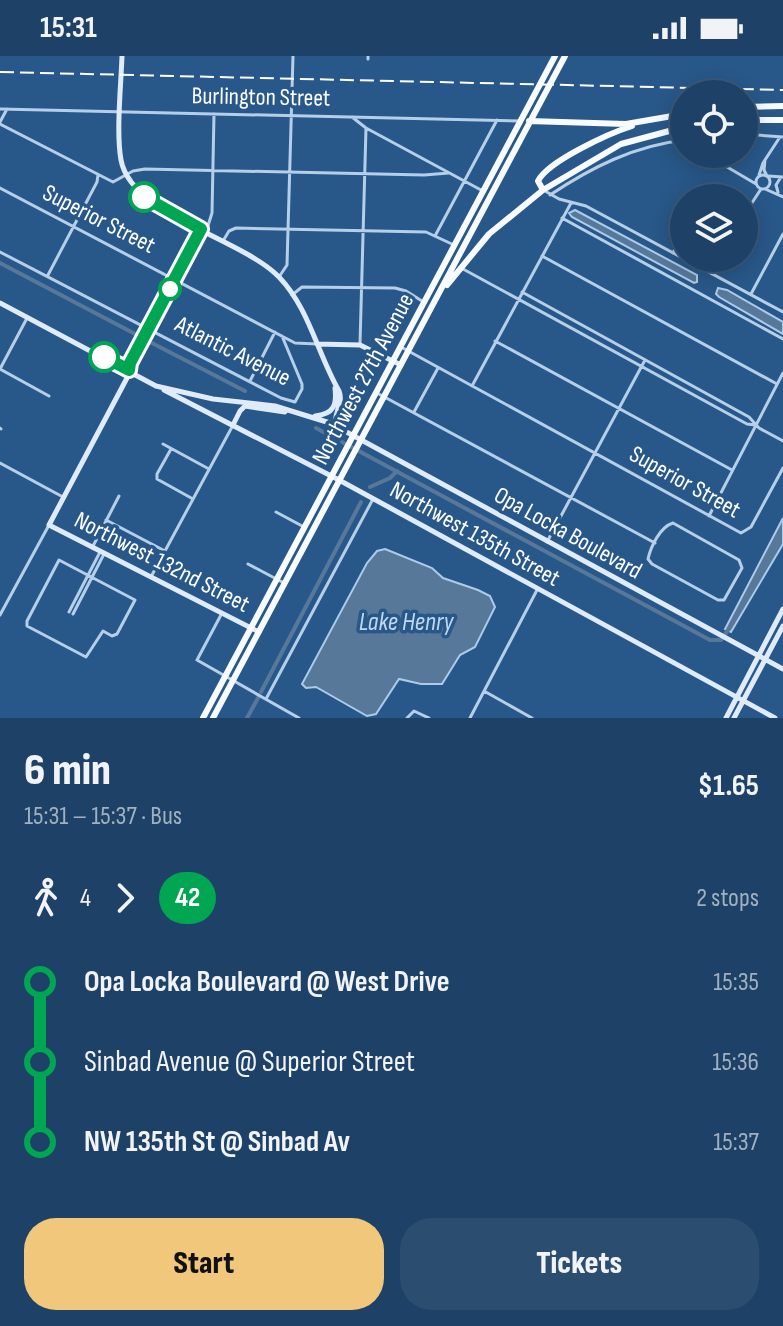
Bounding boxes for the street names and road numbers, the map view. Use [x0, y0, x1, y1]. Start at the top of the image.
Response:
street label: Burlington Street [191, 81, 331, 113]
street label: Superior Street [38, 178, 160, 260]
street label: Northwest 27th Avenue [306, 289, 420, 469]
street label: Atlantic Avenue [170, 309, 296, 392]
street label: Superior Street [624, 440, 746, 524]
street label: Northwest 135th Street [385, 475, 565, 593]
street label: Opa Locka Boulevard [489, 480, 647, 586]
street label: Northwest 132nd Street [70, 505, 254, 619]

